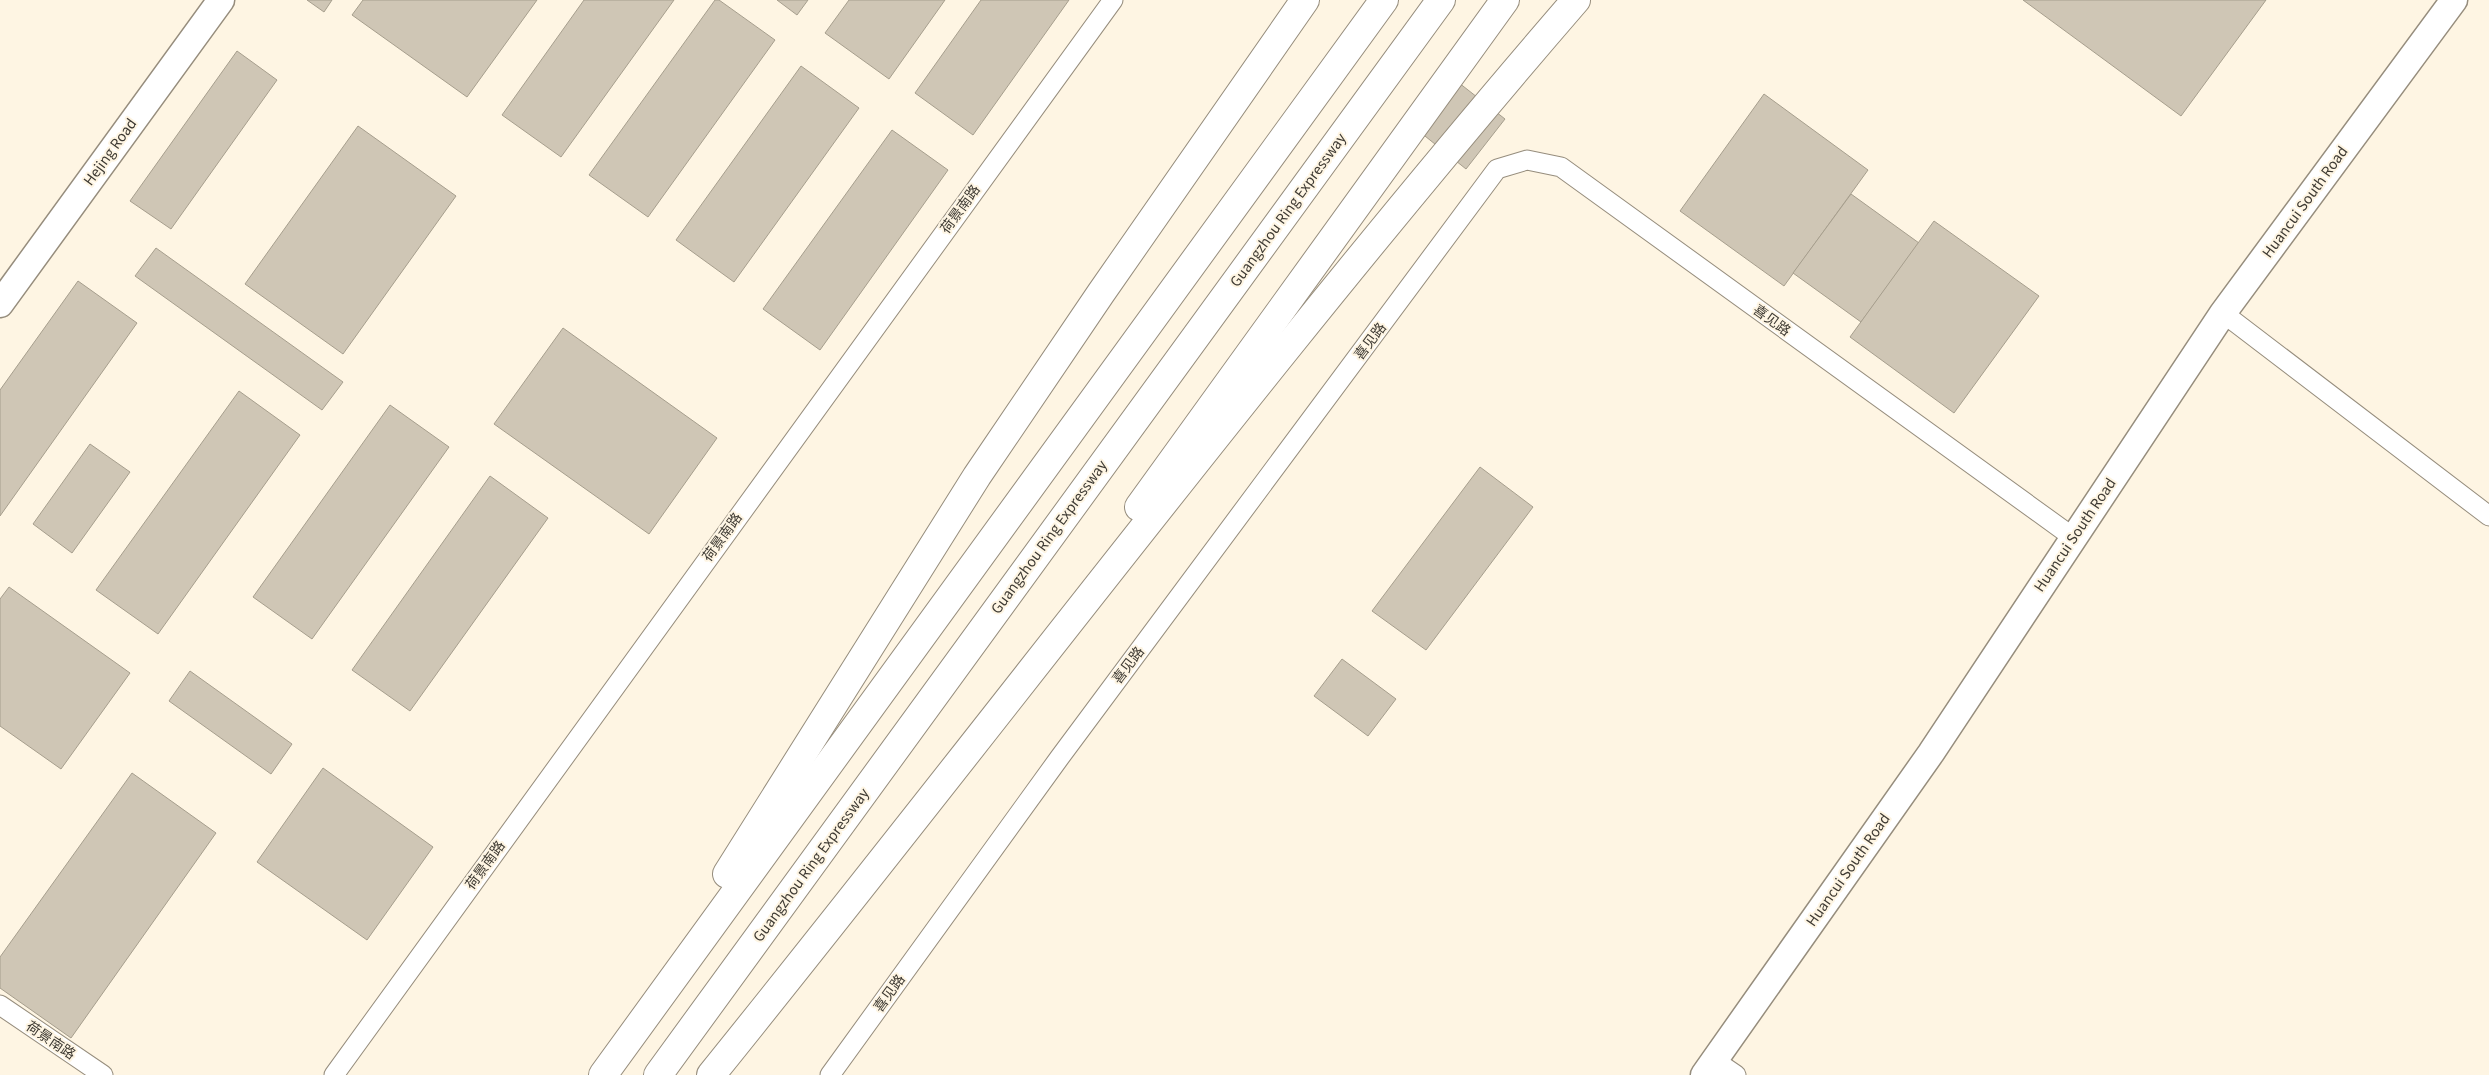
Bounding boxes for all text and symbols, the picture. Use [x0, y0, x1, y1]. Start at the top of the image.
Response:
street label: Hejing Road [78, 114, 140, 189]
street label: Guangzhou Ring Expressway [1225, 128, 1350, 290]
street label: Huancui South Road [2257, 142, 2352, 261]
street label: 荷景南路 [935, 180, 984, 237]
street label: 喜见路 [1750, 299, 1795, 340]
street label: 喜见路 [1349, 318, 1390, 363]
street label: Guangzhou Ring Expressway [986, 455, 1111, 617]
street label: Huancui South Road [2029, 474, 2120, 595]
street label: 荷景南路 [697, 508, 746, 565]
street label: 喜见路 [1107, 642, 1148, 687]
street label: Guangzhou Ring Expressway [748, 783, 873, 945]
street label: Huancui South Road [1801, 809, 1894, 930]
street label: 荷景南路 [460, 836, 509, 893]
street label: 喜见路 [868, 970, 909, 1015]
street label: 荷景南路 [23, 1015, 80, 1063]

